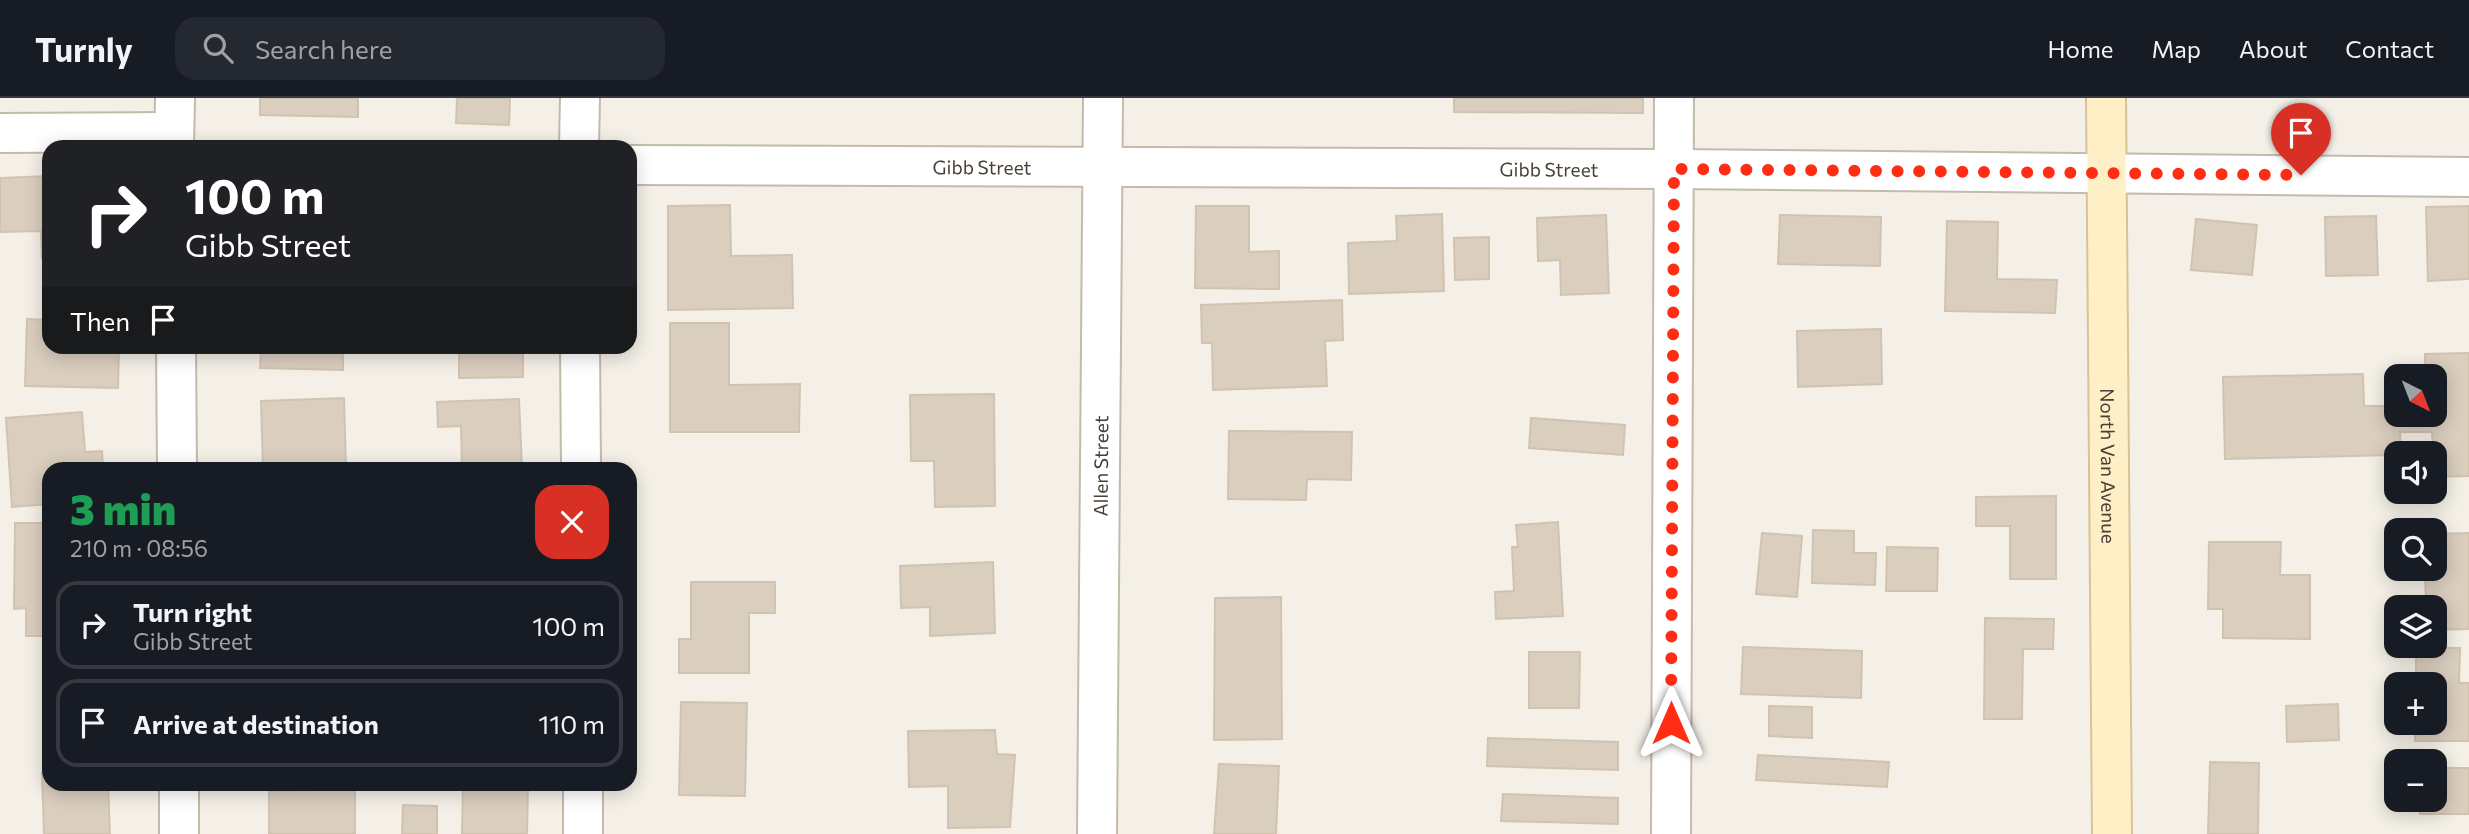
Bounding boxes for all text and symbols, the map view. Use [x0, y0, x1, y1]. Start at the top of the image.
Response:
search box [175, 17, 665, 80]
text: Turnly [35, 28, 133, 69]
icon: search [199, 29, 237, 67]
text: Search here [255, 33, 392, 64]
text: Home [2048, 34, 2114, 63]
text: Map [2152, 34, 2201, 63]
text: About [2239, 34, 2307, 63]
text: Contact [2345, 34, 2434, 63]
pin [2271, 103, 2331, 175]
icon: arrive [2282, 114, 2320, 152]
street label: Gibb Street [933, 155, 1032, 178]
street label: Gibb Street [1500, 157, 1599, 180]
text: 100 m [185, 164, 324, 224]
icon: right [70, 168, 161, 259]
text: Gibb Street [185, 224, 351, 264]
icon: arrive [144, 301, 182, 339]
text: Then [70, 305, 130, 336]
north arrow [2384, 364, 2446, 427]
map controls [2384, 364, 2447, 812]
street label: North Van Avenue [2097, 388, 2121, 544]
street label: Allen Street [1088, 415, 1112, 517]
button: sound [2384, 441, 2447, 504]
text: 3 min [70, 482, 176, 534]
button: close [535, 485, 609, 559]
button: search [2384, 518, 2447, 581]
text: 210 m · 08:56 [70, 534, 208, 562]
button: layers [2384, 595, 2447, 658]
text: Turn right [133, 596, 252, 627]
icon: right [74, 606, 112, 644]
text: 100 m [532, 610, 605, 641]
text: Gibb Street [133, 627, 252, 655]
button: + [2384, 672, 2447, 735]
position arrow [1634, 686, 1708, 760]
icon: arrive [74, 704, 112, 742]
text: Arrive at destination [133, 708, 379, 739]
text: 110 m [538, 708, 605, 739]
button: − [2384, 749, 2447, 812]

